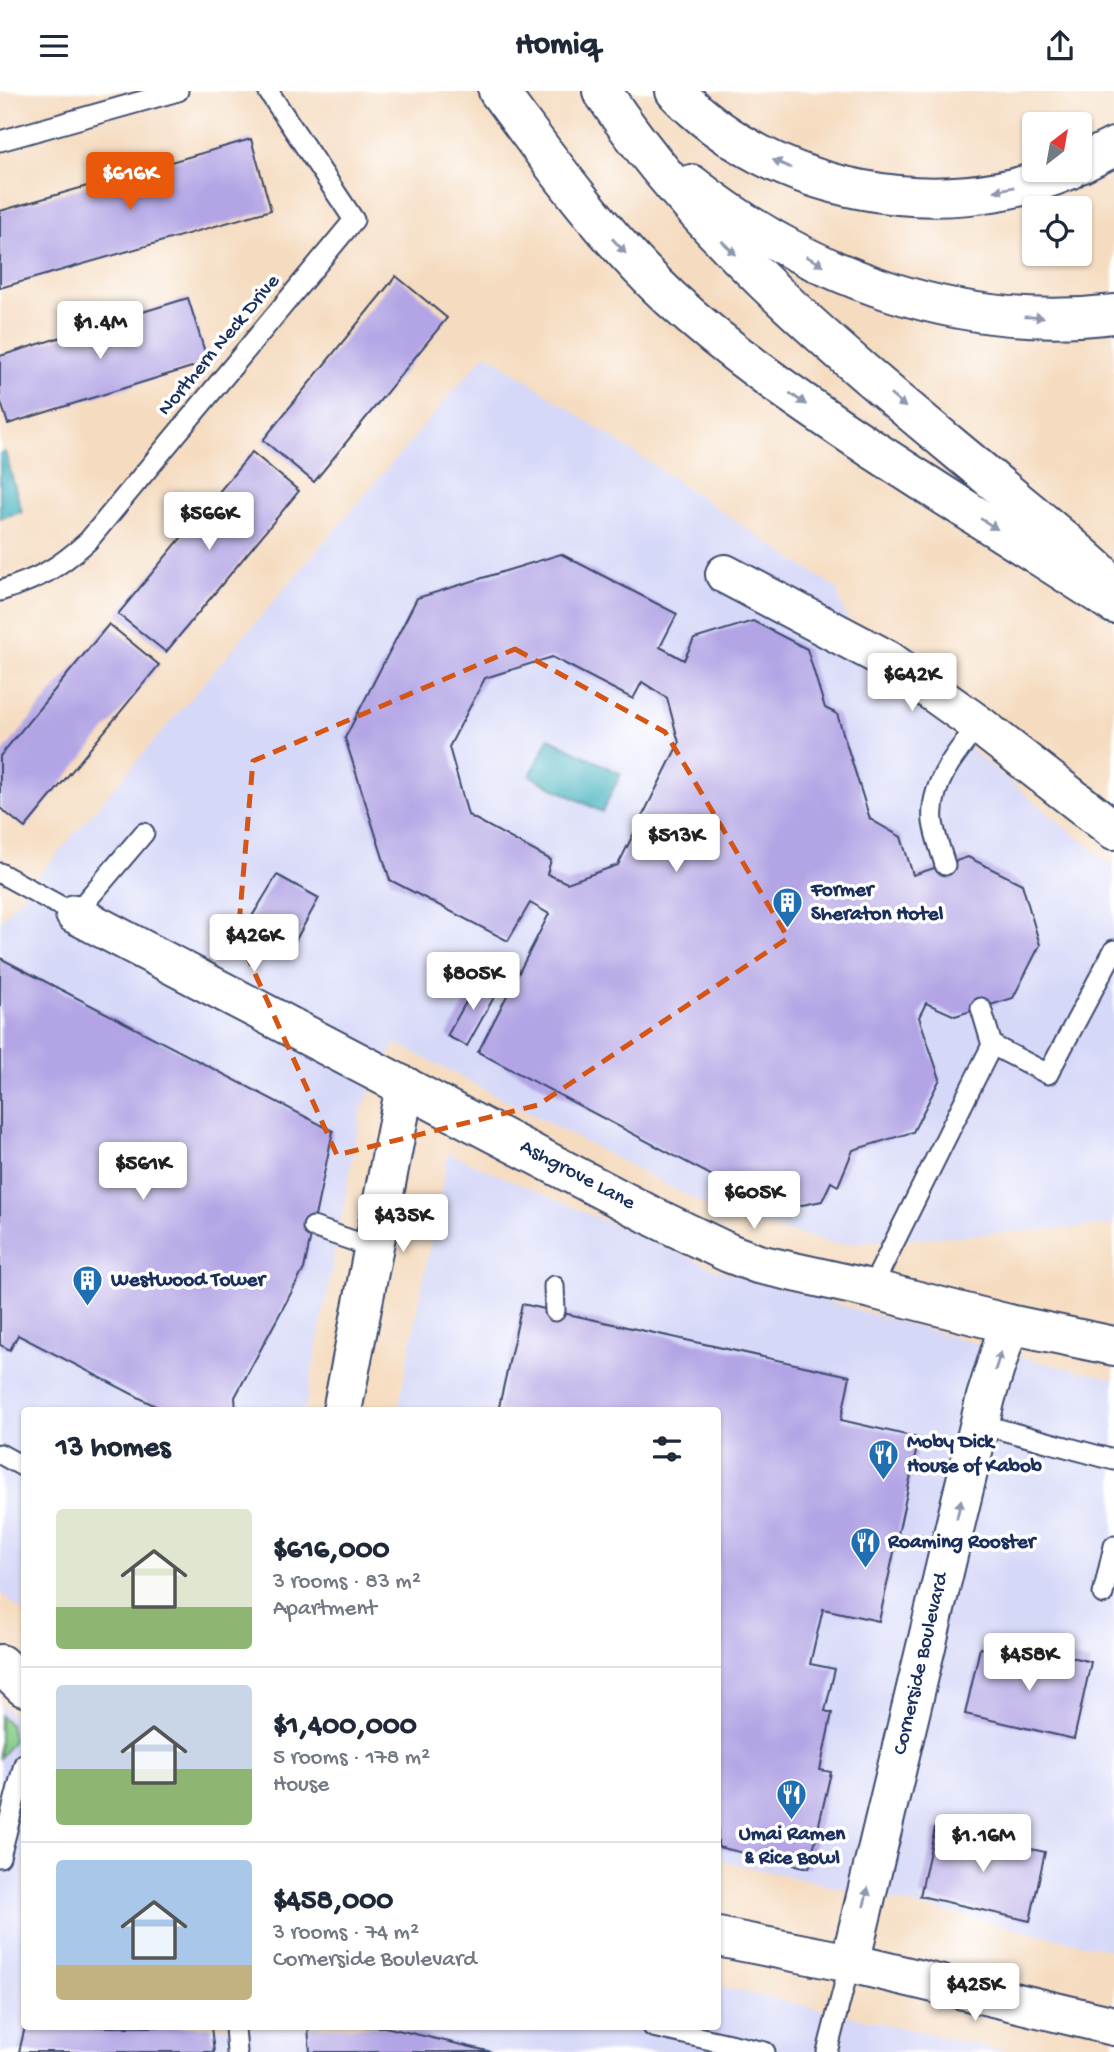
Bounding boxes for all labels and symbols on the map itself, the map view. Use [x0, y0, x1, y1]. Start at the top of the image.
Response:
north arrow [1022, 112, 1092, 182]
pin: $616K [81, 152, 179, 212]
one-way arrow [771, 158, 792, 169]
one-way arrow [993, 184, 1015, 195]
one-way arrow [611, 237, 627, 254]
one-way arrow [720, 240, 737, 256]
one-way arrow [805, 256, 825, 267]
street label: Northern Neck Drive [154, 269, 287, 422]
pin: $1.4M [51, 301, 149, 361]
one-way arrow [1023, 311, 1045, 323]
one-way arrow [789, 392, 808, 405]
one-way arrow [889, 393, 907, 409]
pin: $566K [160, 493, 258, 552]
one-way arrow [979, 518, 998, 531]
pin: $642K [863, 653, 961, 713]
pin: $513K [627, 815, 725, 874]
place label: Former Sheraton Hotel [810, 879, 944, 928]
building icon: Former Sheraton Hotel [771, 886, 805, 930]
pin: $426K [205, 915, 303, 974]
pin: $805K [424, 953, 522, 1012]
street label: Ashgrove Lane [515, 1135, 640, 1217]
pin: $561K [94, 1143, 192, 1202]
pin: $605K [705, 1171, 803, 1231]
pin: $435K [354, 1195, 452, 1254]
building icon: Westwood Tower [71, 1264, 105, 1308]
place label: Westwood Tower [110, 1269, 267, 1294]
one-way arrow [993, 1350, 1003, 1371]
place label: Moby Dick House of Kabob [907, 1431, 1042, 1480]
restaurant icon: Moby Dick House of Kabob [867, 1438, 901, 1482]
one-way arrow [954, 1498, 965, 1520]
restaurant icon: Roaming Rooster [848, 1526, 882, 1570]
place label: Roaming Rooster [887, 1531, 1038, 1556]
street label: Cornerside Boulevard [889, 1569, 955, 1757]
pin: $458K [980, 1633, 1078, 1693]
restaurant icon: Umai Ramen & Rice Bowl [775, 1778, 809, 1822]
pin: $1.16M [926, 1815, 1040, 1874]
place label: Umai Ramen & Rice Bowl [739, 1823, 846, 1872]
one-way arrow [861, 1886, 872, 1908]
pin: $425K [926, 1963, 1024, 2023]

